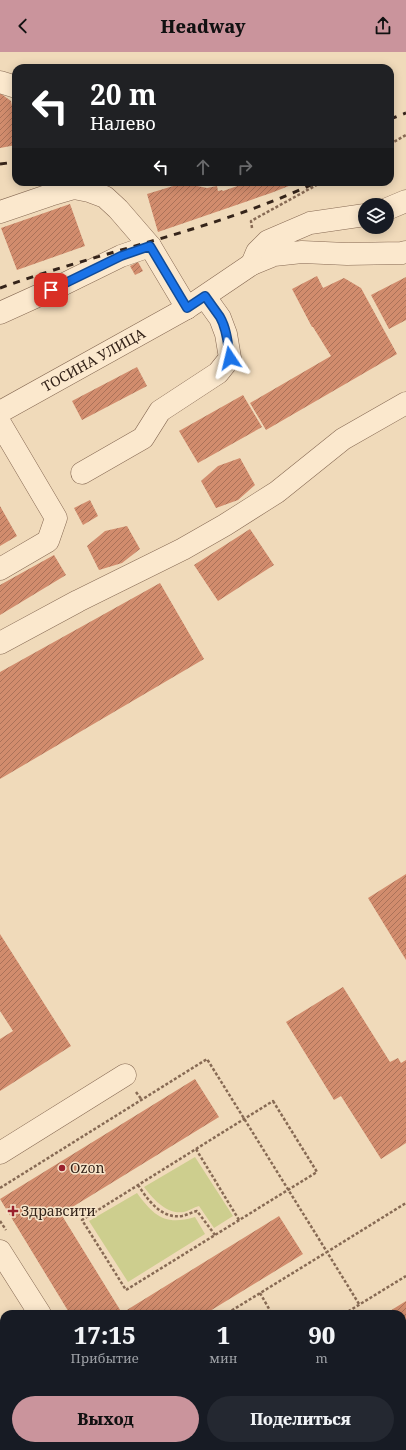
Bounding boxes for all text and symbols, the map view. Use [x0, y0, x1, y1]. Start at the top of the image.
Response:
text: Headway [160, 14, 246, 38]
icon: back [12, 15, 34, 37]
icon: share [372, 15, 394, 37]
text: 20 m [90, 75, 157, 113]
icon: left [24, 80, 76, 132]
text: Налево [90, 111, 156, 135]
icon: left [150, 156, 172, 178]
icon: ahead [192, 156, 214, 178]
icon: right [234, 156, 256, 178]
map controls [358, 198, 394, 234]
button: layers [358, 198, 394, 234]
pin [34, 273, 68, 307]
icon: arrive [40, 279, 62, 301]
street label: ТОСИНА УЛИЦА [38, 323, 148, 396]
position arrow [209, 337, 251, 379]
place label: Ozon [70, 1158, 105, 1177]
marker: Ozon [57, 1163, 67, 1173]
place label: Здравсити [21, 1201, 96, 1220]
marker: Здравсити [8, 1206, 18, 1216]
text: 17:15 [74, 1318, 136, 1351]
text: 1 [217, 1318, 230, 1351]
text: 90 [308, 1318, 335, 1351]
text: Прибытие [71, 1349, 139, 1367]
text: мин [209, 1349, 238, 1367]
text: m [316, 1349, 328, 1367]
button: Выход [12, 1396, 199, 1442]
button: Поделиться [207, 1396, 394, 1442]

